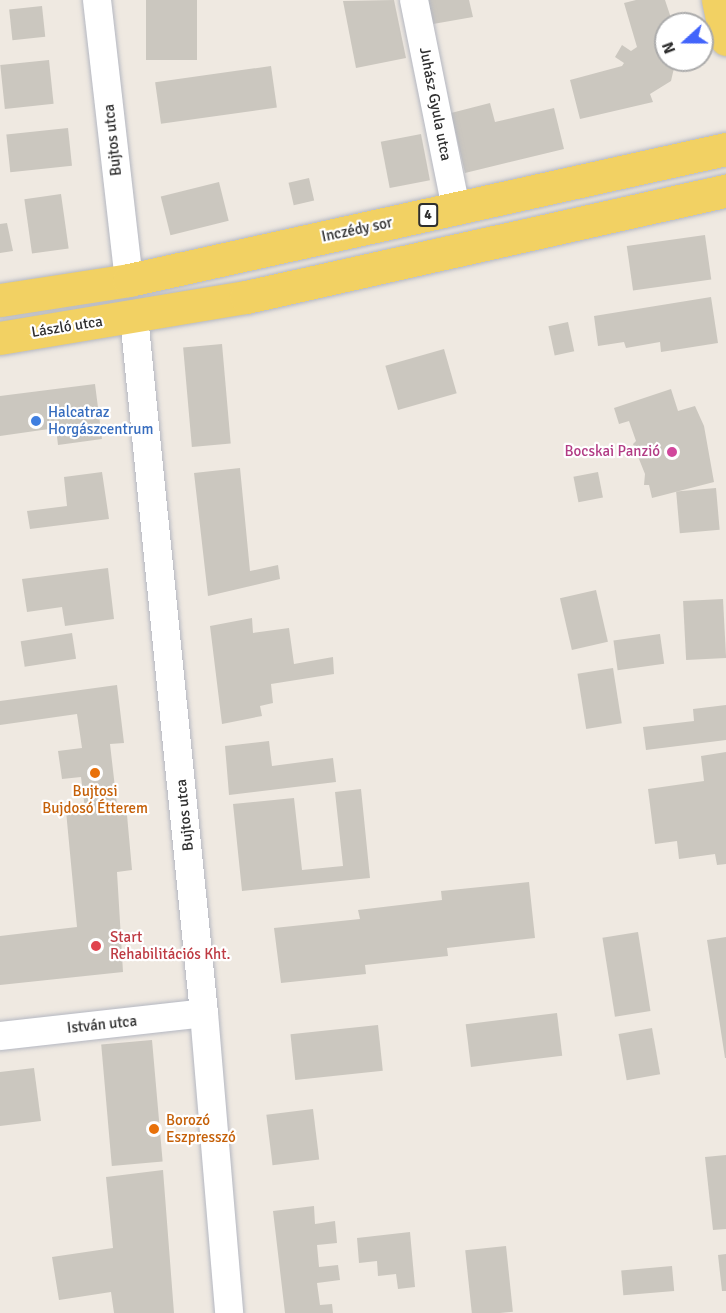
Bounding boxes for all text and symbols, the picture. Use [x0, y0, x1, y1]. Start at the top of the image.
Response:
north arrow [654, 12, 714, 72]
text: N [658, 39, 680, 57]
street label: Juhász Gyula utca [415, 46, 455, 162]
street label: Bujtos utca [100, 103, 126, 177]
road number: 4 [418, 204, 438, 226]
street label: Inczédy sor [320, 214, 394, 246]
street label: László utca [30, 312, 104, 342]
place label: Halcatraz Horgászcentrum [48, 403, 153, 438]
marker: Halcatraz Horgászcentrum [29, 414, 43, 428]
place label: Bocskai Panzió [564, 443, 660, 461]
marker: Bocskai Panzió [665, 445, 679, 459]
marker: Bujtosi Bujdosó Étterem [88, 766, 102, 780]
street label: Bujtos utca [172, 778, 198, 852]
place label: Bujtosi Bujdosó Étterem [42, 782, 148, 817]
place label: Start Rehabilitációs Kht. [110, 928, 230, 963]
marker: Start Rehabilitációs Kht. [87, 937, 105, 955]
street label: István utca [66, 1012, 138, 1038]
place label: Borozó Eszpresszó [166, 1111, 236, 1146]
marker: Borozó Eszpresszó [147, 1122, 161, 1136]

